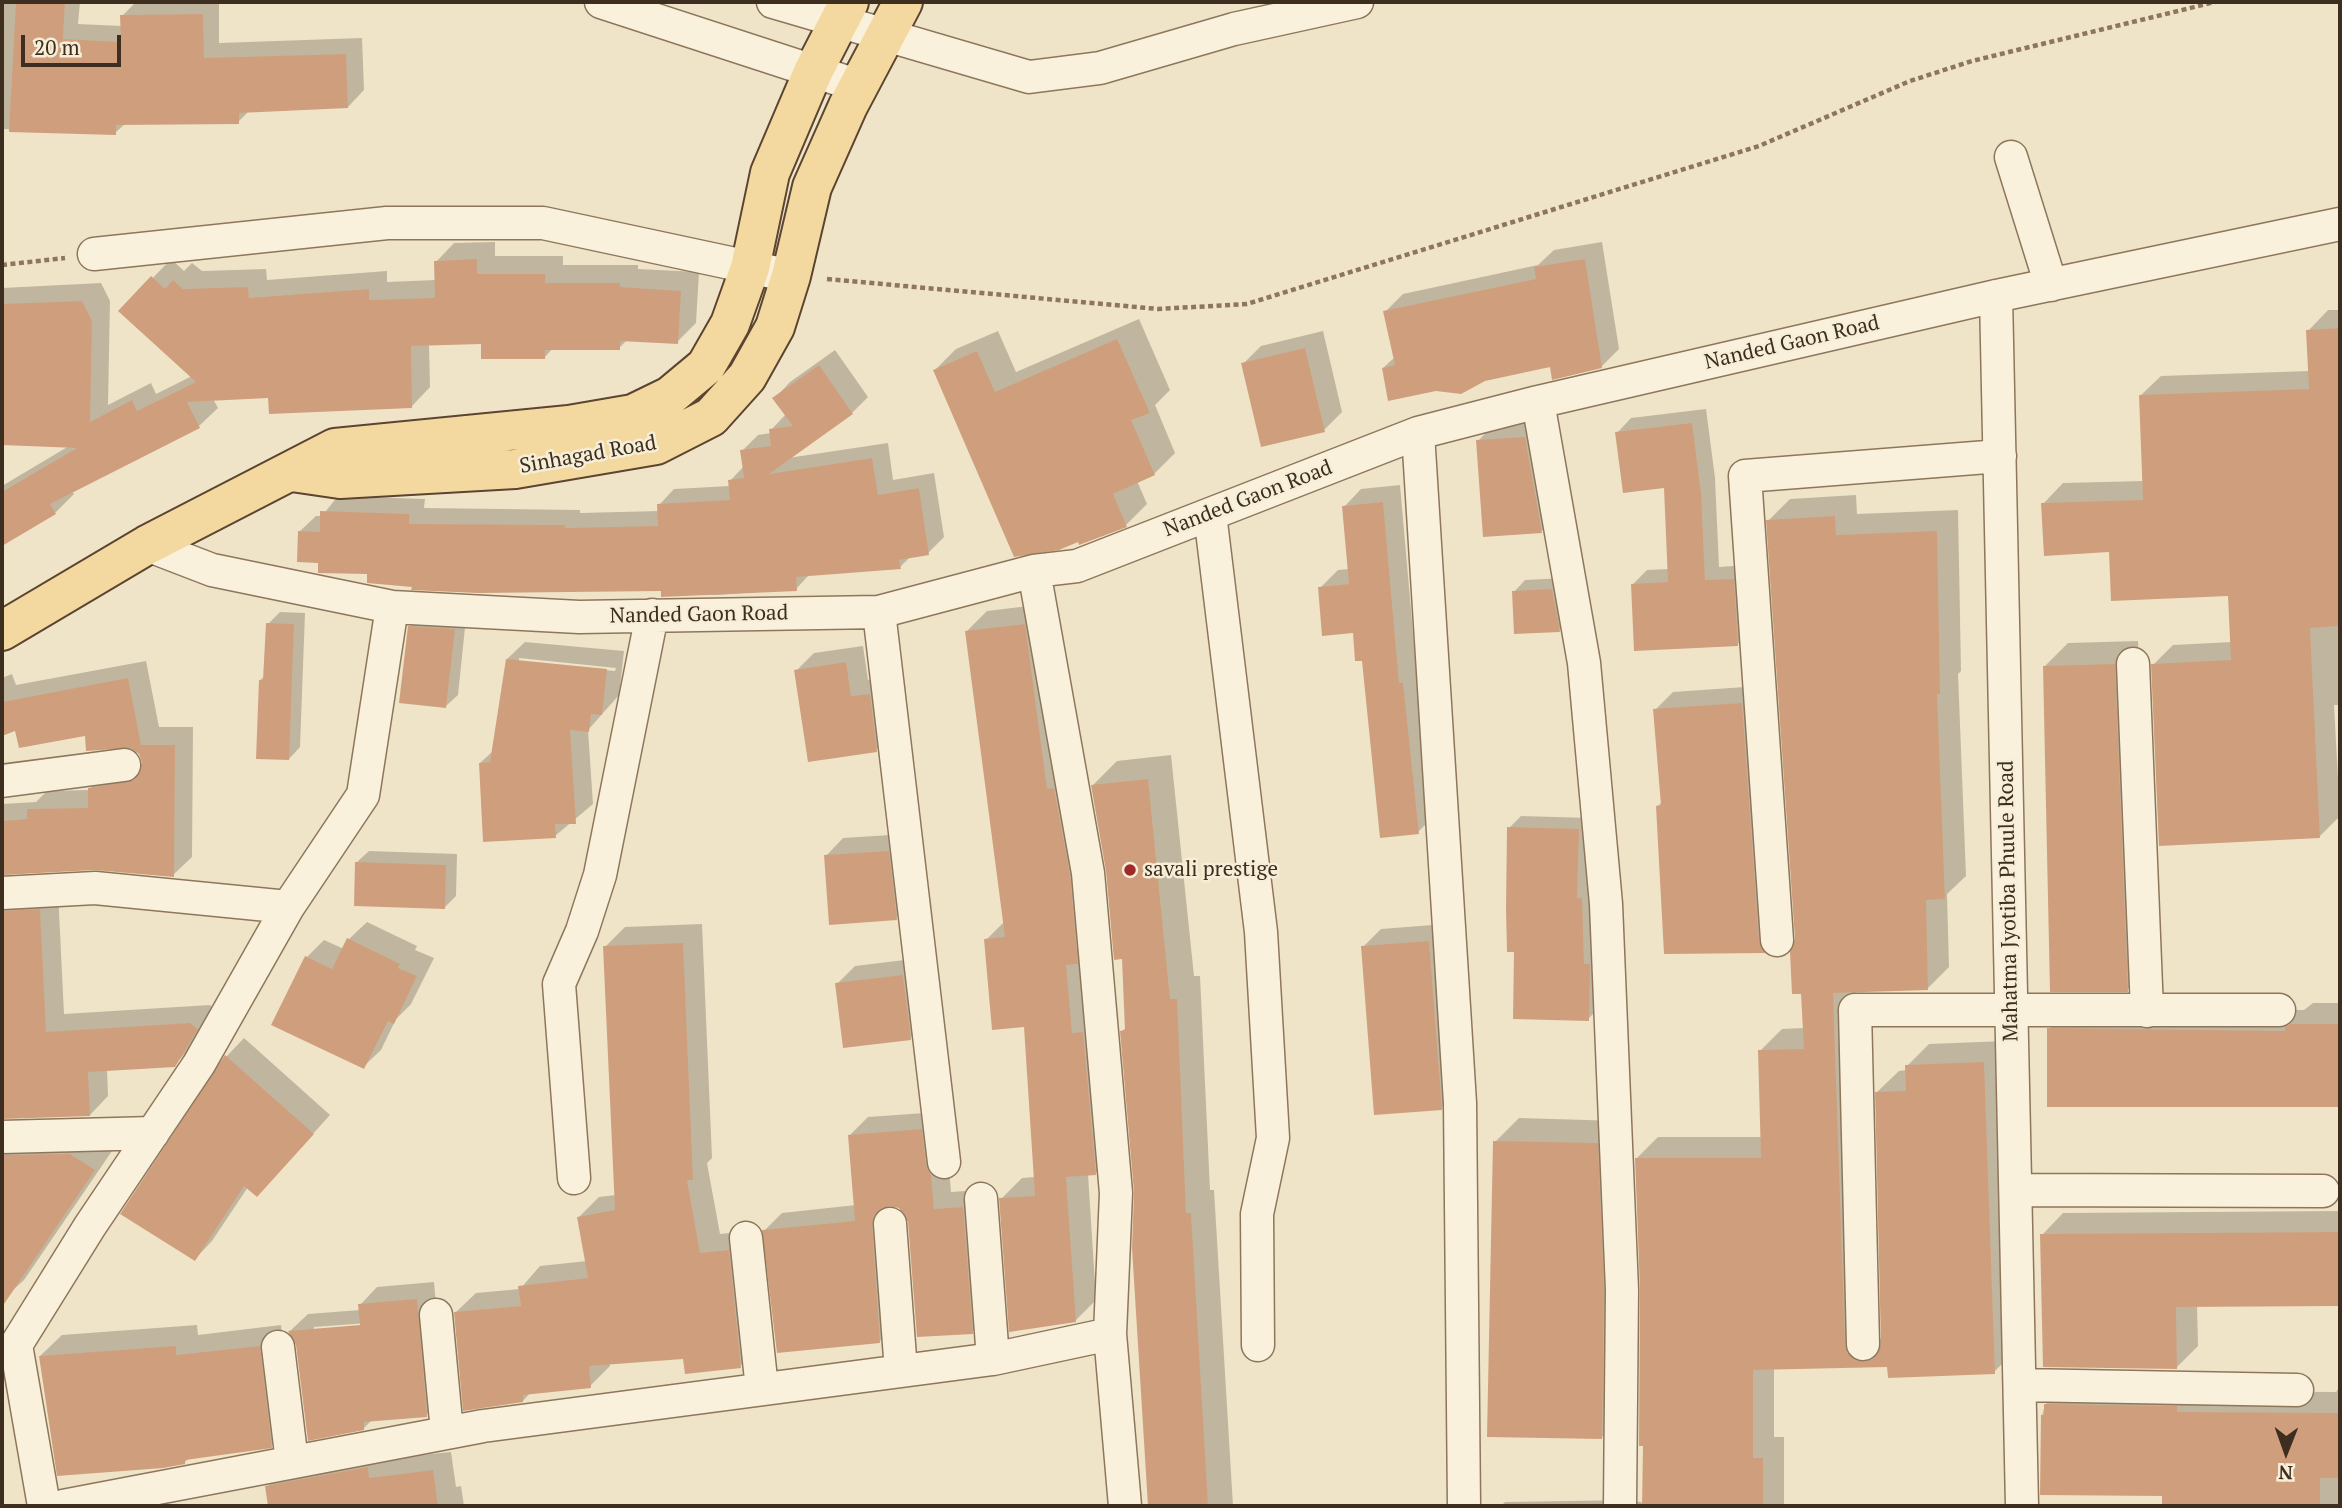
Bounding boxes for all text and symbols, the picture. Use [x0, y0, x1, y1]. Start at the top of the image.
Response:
scale bar [24, 21, 124, 65]
text: 20 m [34, 33, 80, 61]
street label: Nanded Gaon Road [1702, 311, 1882, 375]
street label: Sinhagad Road [518, 431, 658, 479]
street label: Nanded Gaon Road [1160, 455, 1336, 543]
street label: Nanded Gaon Road [610, 601, 788, 629]
street label: Mahatma Jyotiba Phuule Road [1994, 760, 2024, 1042]
place label: savali prestige [1144, 857, 1278, 883]
marker: savali prestige [1122, 862, 1138, 878]
north arrow [2251, 1417, 2321, 1487]
text: N [2278, 1461, 2293, 1486]

